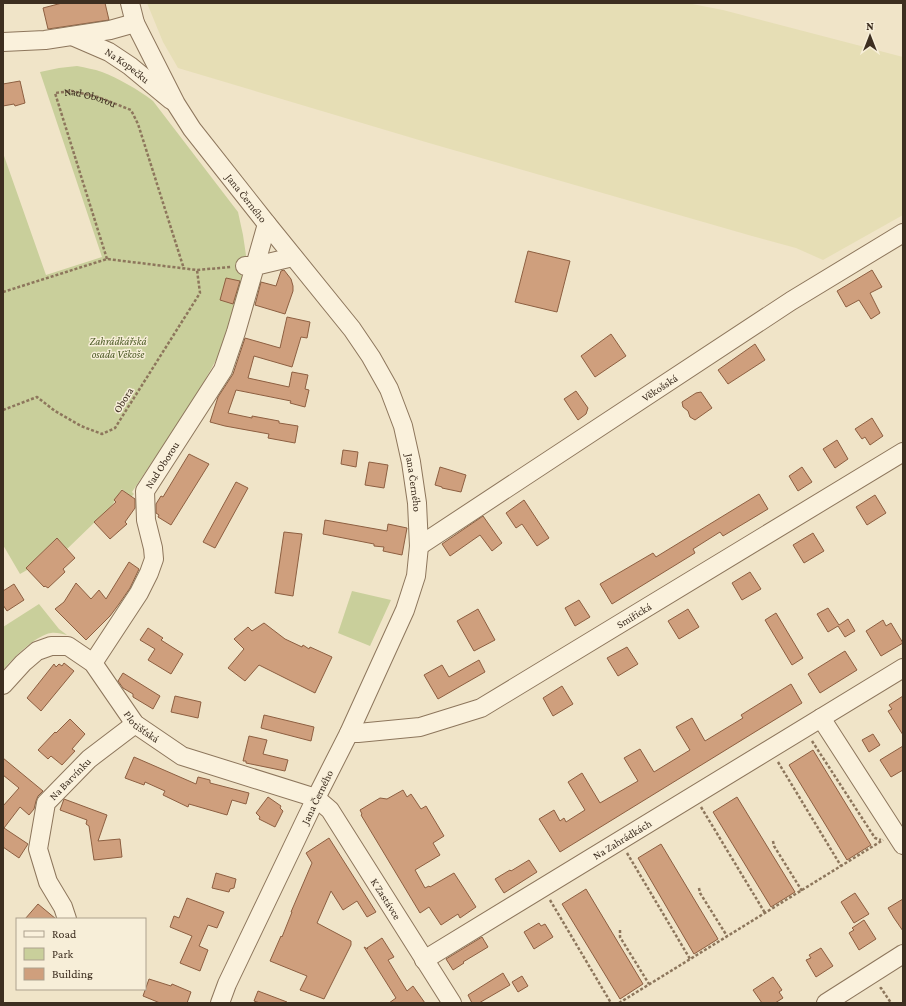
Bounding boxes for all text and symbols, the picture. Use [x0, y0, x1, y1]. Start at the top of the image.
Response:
north arrow [850, 16, 890, 56]
text: N [866, 20, 874, 32]
street label: Na Kopečku [103, 45, 152, 86]
street label: Nad Oborou [63, 85, 118, 110]
street label: Jana Černého [222, 170, 270, 225]
park label: Zahrádkářská osada Věkoše [89, 335, 147, 360]
street label: Věkošská [639, 372, 680, 404]
street label: Obora [111, 385, 135, 415]
street label: Nad Oborou [142, 439, 181, 491]
street label: Jana Černého [402, 451, 423, 513]
street label: Smiřická [614, 600, 653, 630]
street label: Plotišťská [122, 708, 162, 745]
street label: Na Barvínku [47, 755, 93, 802]
street label: Jana Černého [298, 768, 336, 827]
street label: Na Zahrádkách [591, 817, 654, 862]
street label: K Zastávce [369, 876, 404, 922]
legend [16, 918, 146, 990]
text: Road [52, 927, 77, 941]
text: Park [52, 947, 74, 961]
text: Building [52, 967, 93, 981]

